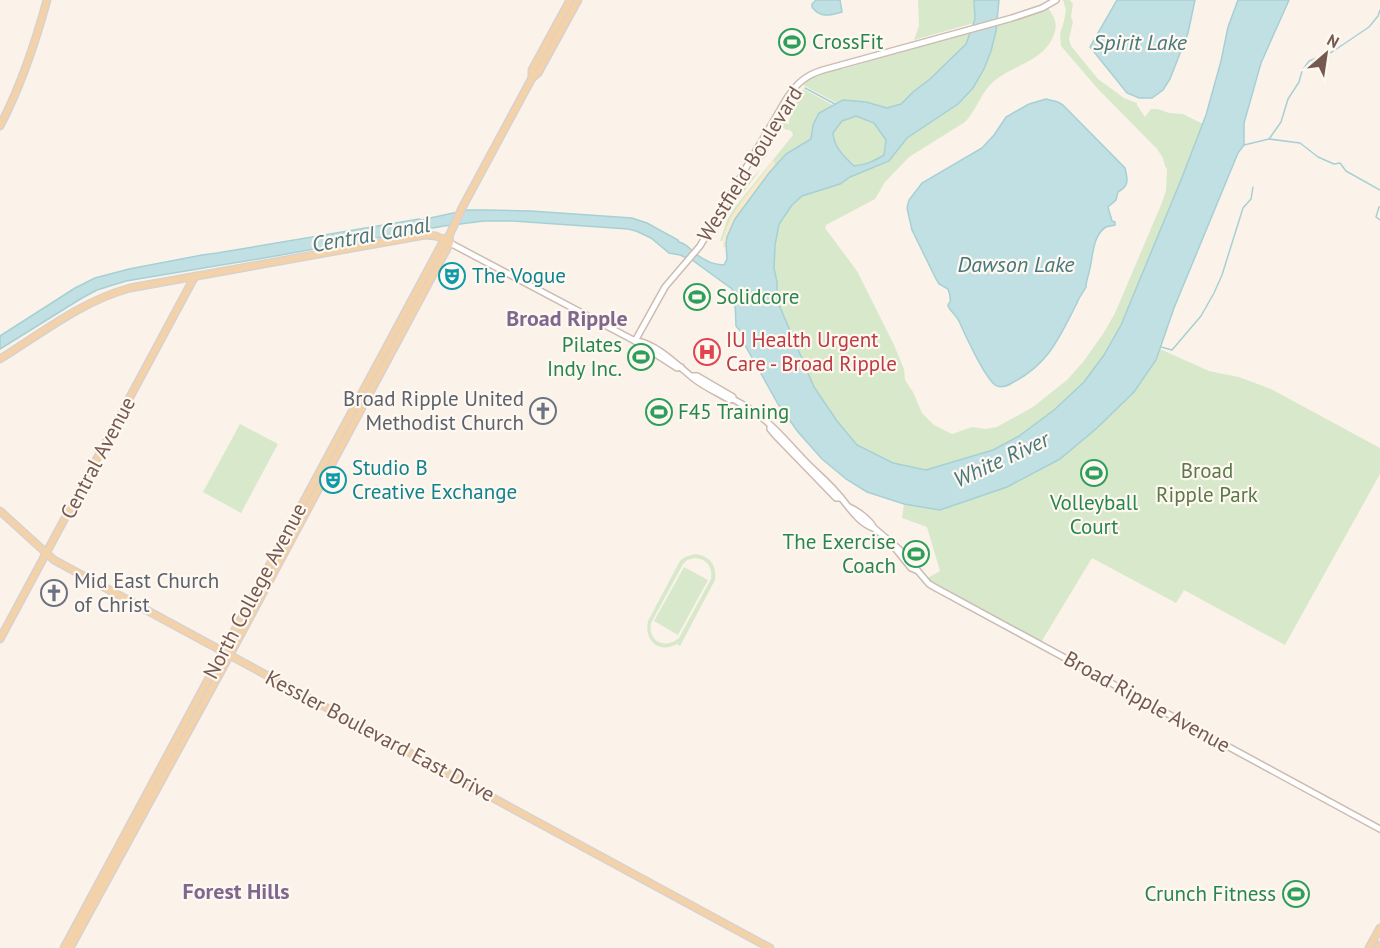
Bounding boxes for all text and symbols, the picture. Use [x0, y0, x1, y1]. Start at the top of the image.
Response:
north arrow [1296, 24, 1356, 84]
sports icon: CrossFit [777, 27, 807, 57]
place label: CrossFit [812, 28, 883, 55]
water label: Spirit Lake [1093, 28, 1188, 56]
text: N [1324, 30, 1343, 52]
street label: Westfield Boulevard [691, 81, 808, 247]
water label: Central Canal [310, 210, 432, 258]
water label: Dawson Lake [958, 250, 1075, 278]
theatre icon: The Vogue [437, 261, 467, 291]
place label: The Vogue [472, 262, 566, 289]
sports icon: Solidcore [682, 282, 712, 312]
place label: Solidcore [716, 283, 800, 310]
district label: Broad Ripple [506, 304, 628, 332]
place label: IU Health Urgent Care - Broad Ripple [726, 326, 897, 377]
place label: Pilates Indy Inc. [547, 331, 622, 382]
hospital icon: IU Health Urgent Care - Broad Ripple [692, 337, 722, 367]
sports icon: Pilates Indy Inc. [626, 342, 656, 372]
place label: Broad Ripple United Methodist Church [343, 385, 524, 436]
street label: Central Avenue [54, 392, 141, 524]
church icon: Broad Ripple United Methodist Church [528, 396, 558, 426]
sports icon: F45 Training [644, 397, 674, 427]
place label: F45 Training [678, 398, 789, 425]
water label: White River [949, 424, 1055, 493]
place label: Studio B Creative Exchange [352, 454, 517, 505]
park label: Broad Ripple Park [1156, 457, 1258, 508]
sports icon: Volleyball Court [1079, 458, 1109, 488]
theatre icon: Studio B Creative Exchange [318, 465, 348, 495]
place label: Volleyball Court [1049, 489, 1138, 540]
street label: North College Avenue [197, 498, 312, 683]
place label: The Exercise Coach [783, 528, 896, 579]
sports icon: The Exercise Coach [901, 539, 931, 569]
place label: Mid East Church of Christ [74, 567, 219, 618]
church icon: Mid East Church of Christ [39, 578, 69, 608]
street label: Broad Ripple Avenue [1059, 645, 1235, 758]
street label: Kessler Boulevard East Drive [261, 664, 499, 808]
district label: Forest Hills [183, 877, 289, 905]
sports icon: Crunch Fitness [1281, 879, 1311, 909]
place label: Crunch Fitness [1144, 880, 1276, 907]

